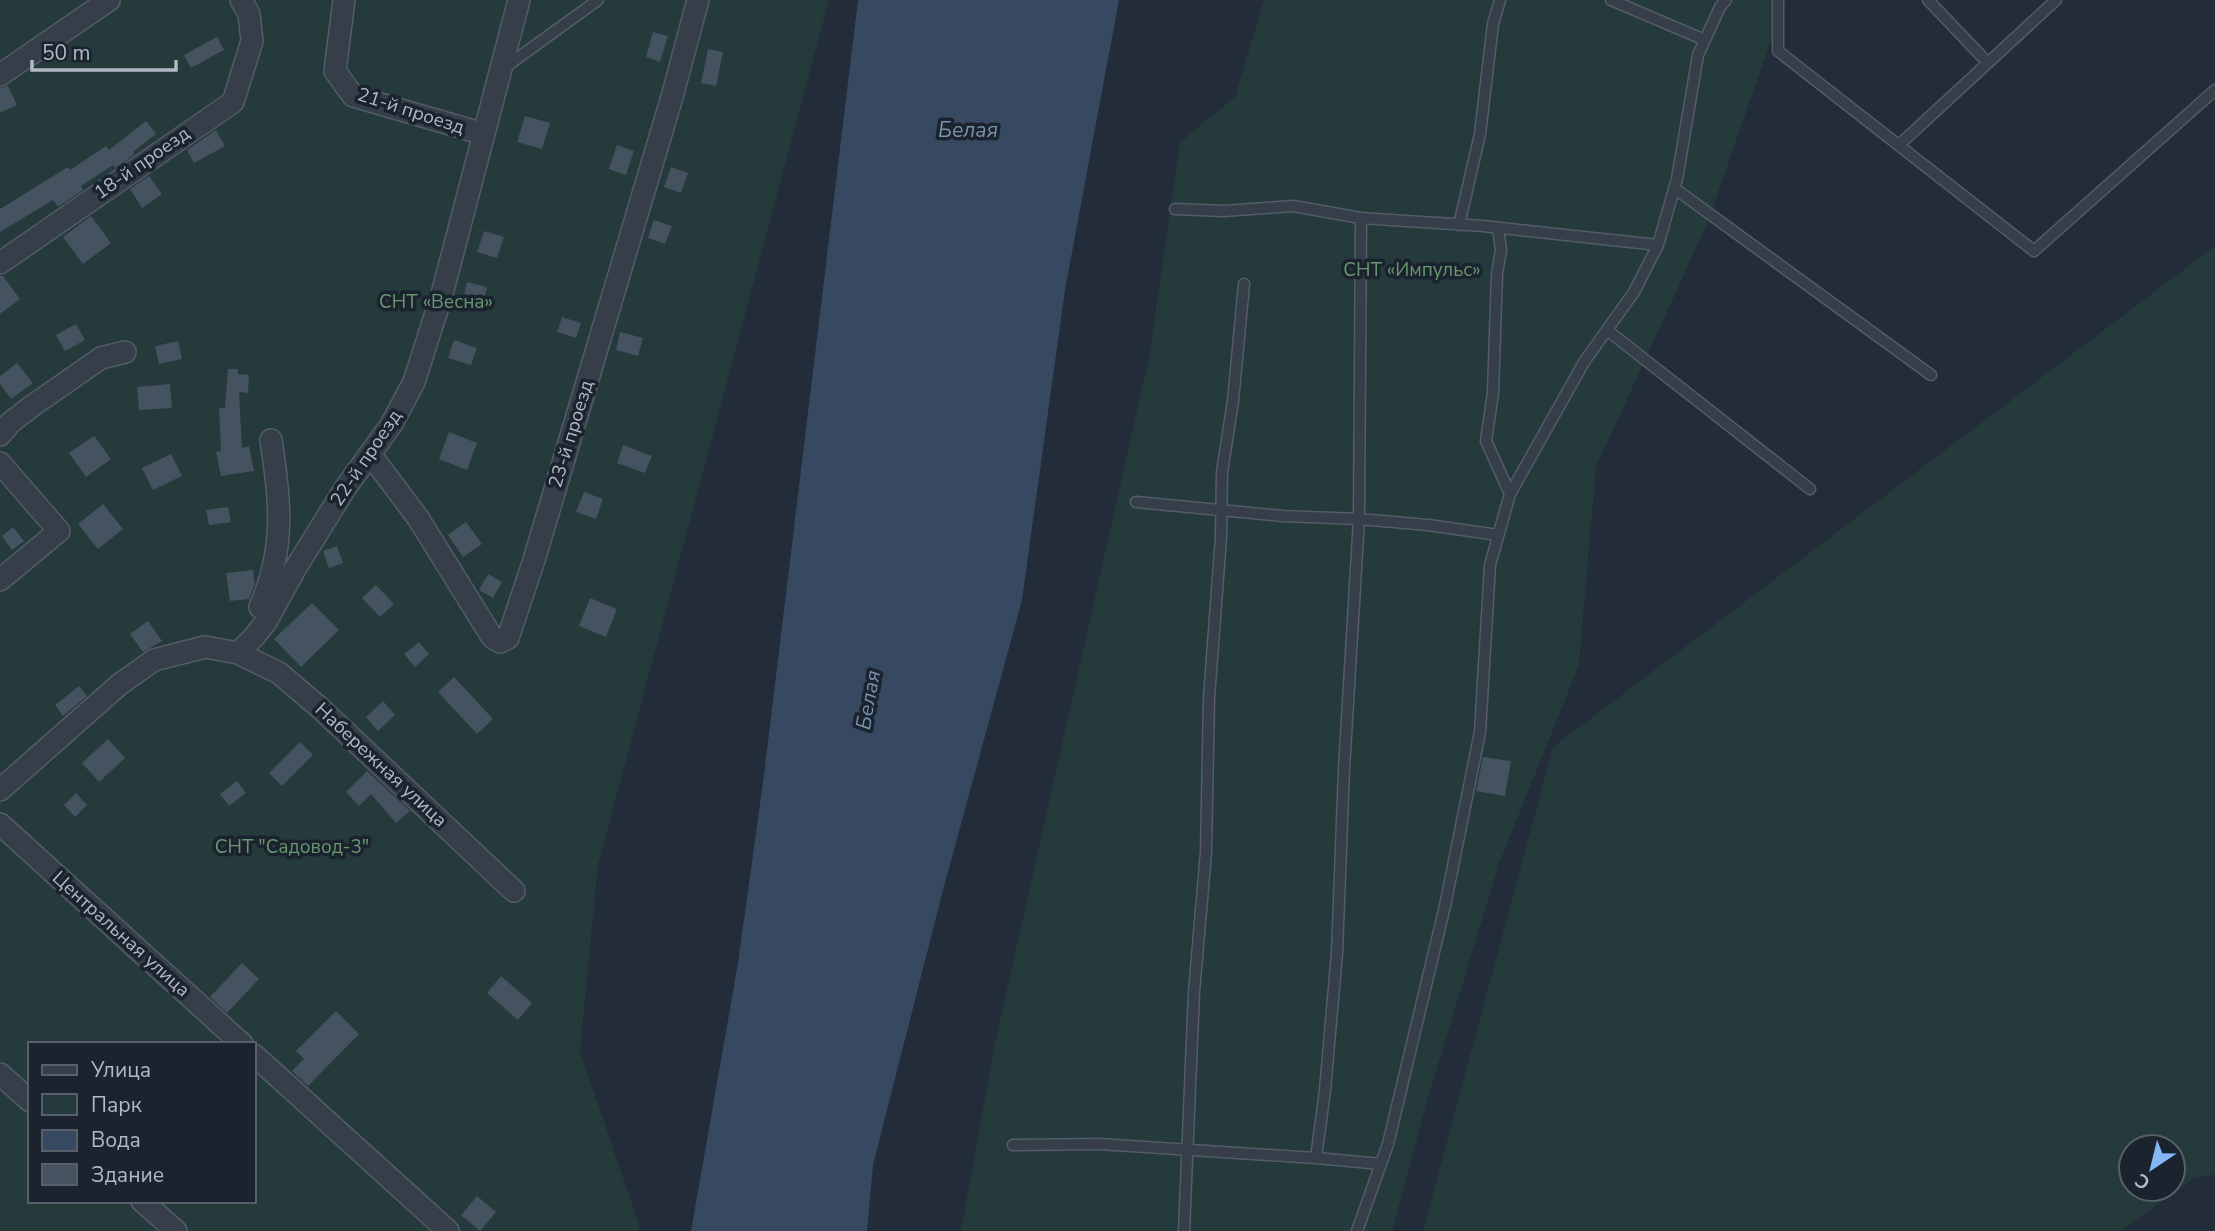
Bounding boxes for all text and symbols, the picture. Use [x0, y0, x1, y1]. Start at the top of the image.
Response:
scale bar [32, 28, 175, 72]
text: 50 m [42, 39, 91, 67]
street label: 21-й проезд [354, 81, 468, 141]
water label: Белая [938, 116, 998, 144]
street label: 18-й проезд [89, 120, 195, 206]
park label: СНТ «Импульс» [1343, 257, 1481, 283]
park label: СНТ «Весна» [379, 289, 493, 315]
street label: 23-й проезд [542, 377, 600, 491]
street label: 22-й проезд [324, 405, 408, 511]
water label: Белая [849, 668, 887, 732]
street label: Набережная улица [309, 697, 453, 833]
park label: СНТ "Садовод-3" [215, 834, 369, 860]
street label: Центральная улица [47, 865, 195, 1003]
legend [28, 1042, 256, 1203]
text: Улица [90, 1056, 151, 1084]
text: Парк [91, 1091, 143, 1119]
text: Вода [91, 1126, 141, 1154]
north arrow [2117, 1133, 2187, 1203]
text: Здание [91, 1161, 164, 1189]
text: С [2130, 1167, 2156, 1195]

